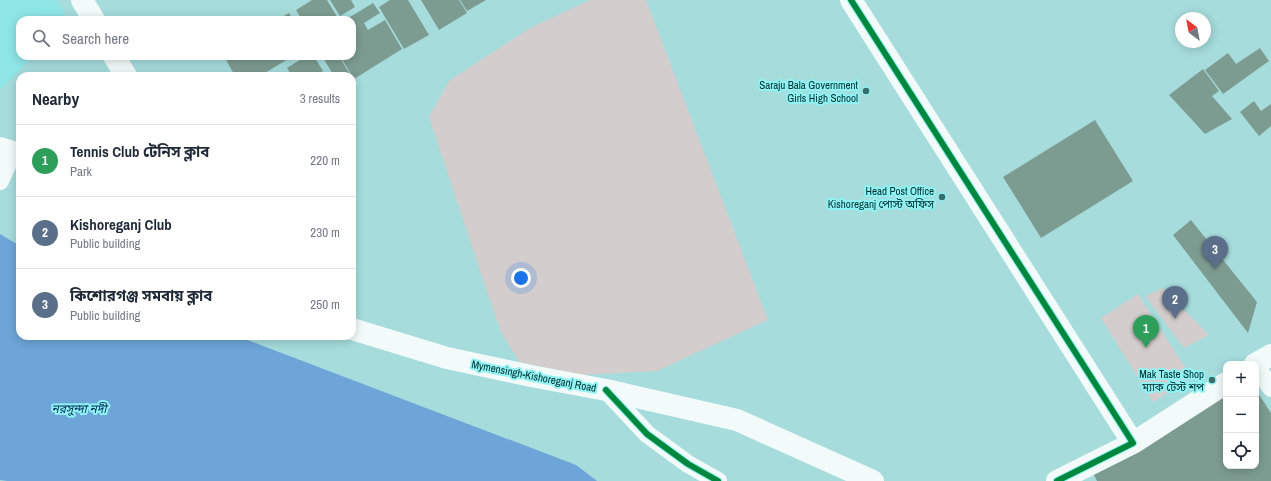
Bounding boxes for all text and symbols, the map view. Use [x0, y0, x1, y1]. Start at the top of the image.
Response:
north arrow [1175, 12, 1211, 48]
search box [16, 16, 356, 60]
icon: search [30, 27, 52, 49]
text: Search here [62, 28, 129, 49]
place label: Saraju Bala Government Girls High School [759, 78, 858, 105]
marker: Saraju Bala Government Girls High School [861, 86, 871, 96]
text: Nearby [32, 87, 79, 110]
text: 3 results [300, 90, 340, 107]
text: Tennis Club টেনিস ক্লাব [70, 141, 209, 162]
text: 1 [42, 152, 48, 169]
text: 220 m [310, 152, 340, 169]
text: Park [70, 163, 92, 180]
place label: Head Post Office Kishoreganj পোস্ট অফিস [828, 184, 934, 211]
marker: Head Post Office Kishoreganj পোস্ট অফিস [937, 192, 947, 202]
text: Kishoreganj Club [70, 214, 172, 235]
text: 2 [42, 224, 48, 241]
text: 230 m [310, 224, 340, 241]
text: Public building [70, 235, 141, 252]
pin: 3 [1202, 236, 1228, 269]
your location [511, 268, 531, 288]
text: কিশোরগঞ্জ সমবায় ক্লাব [70, 285, 212, 306]
pin: 2 [1162, 286, 1188, 319]
text: 3 [42, 296, 48, 313]
text: 250 m [310, 296, 340, 313]
text: Public building [70, 307, 141, 324]
pin: 1 [1133, 315, 1159, 348]
street label: Mymensingh-Kishoreganj Road [470, 357, 598, 395]
map controls [1223, 361, 1259, 469]
button: + [1223, 361, 1259, 397]
place label: Mak Taste Shop ম্যাক টেস্ট শপ [1139, 367, 1204, 394]
marker: Mak Taste Shop ম্যাক টেস্ট শপ [1207, 375, 1217, 385]
button: − [1223, 397, 1259, 433]
water label: নরসুন্দা নদী [51, 401, 109, 417]
button: locate [1223, 433, 1259, 469]

